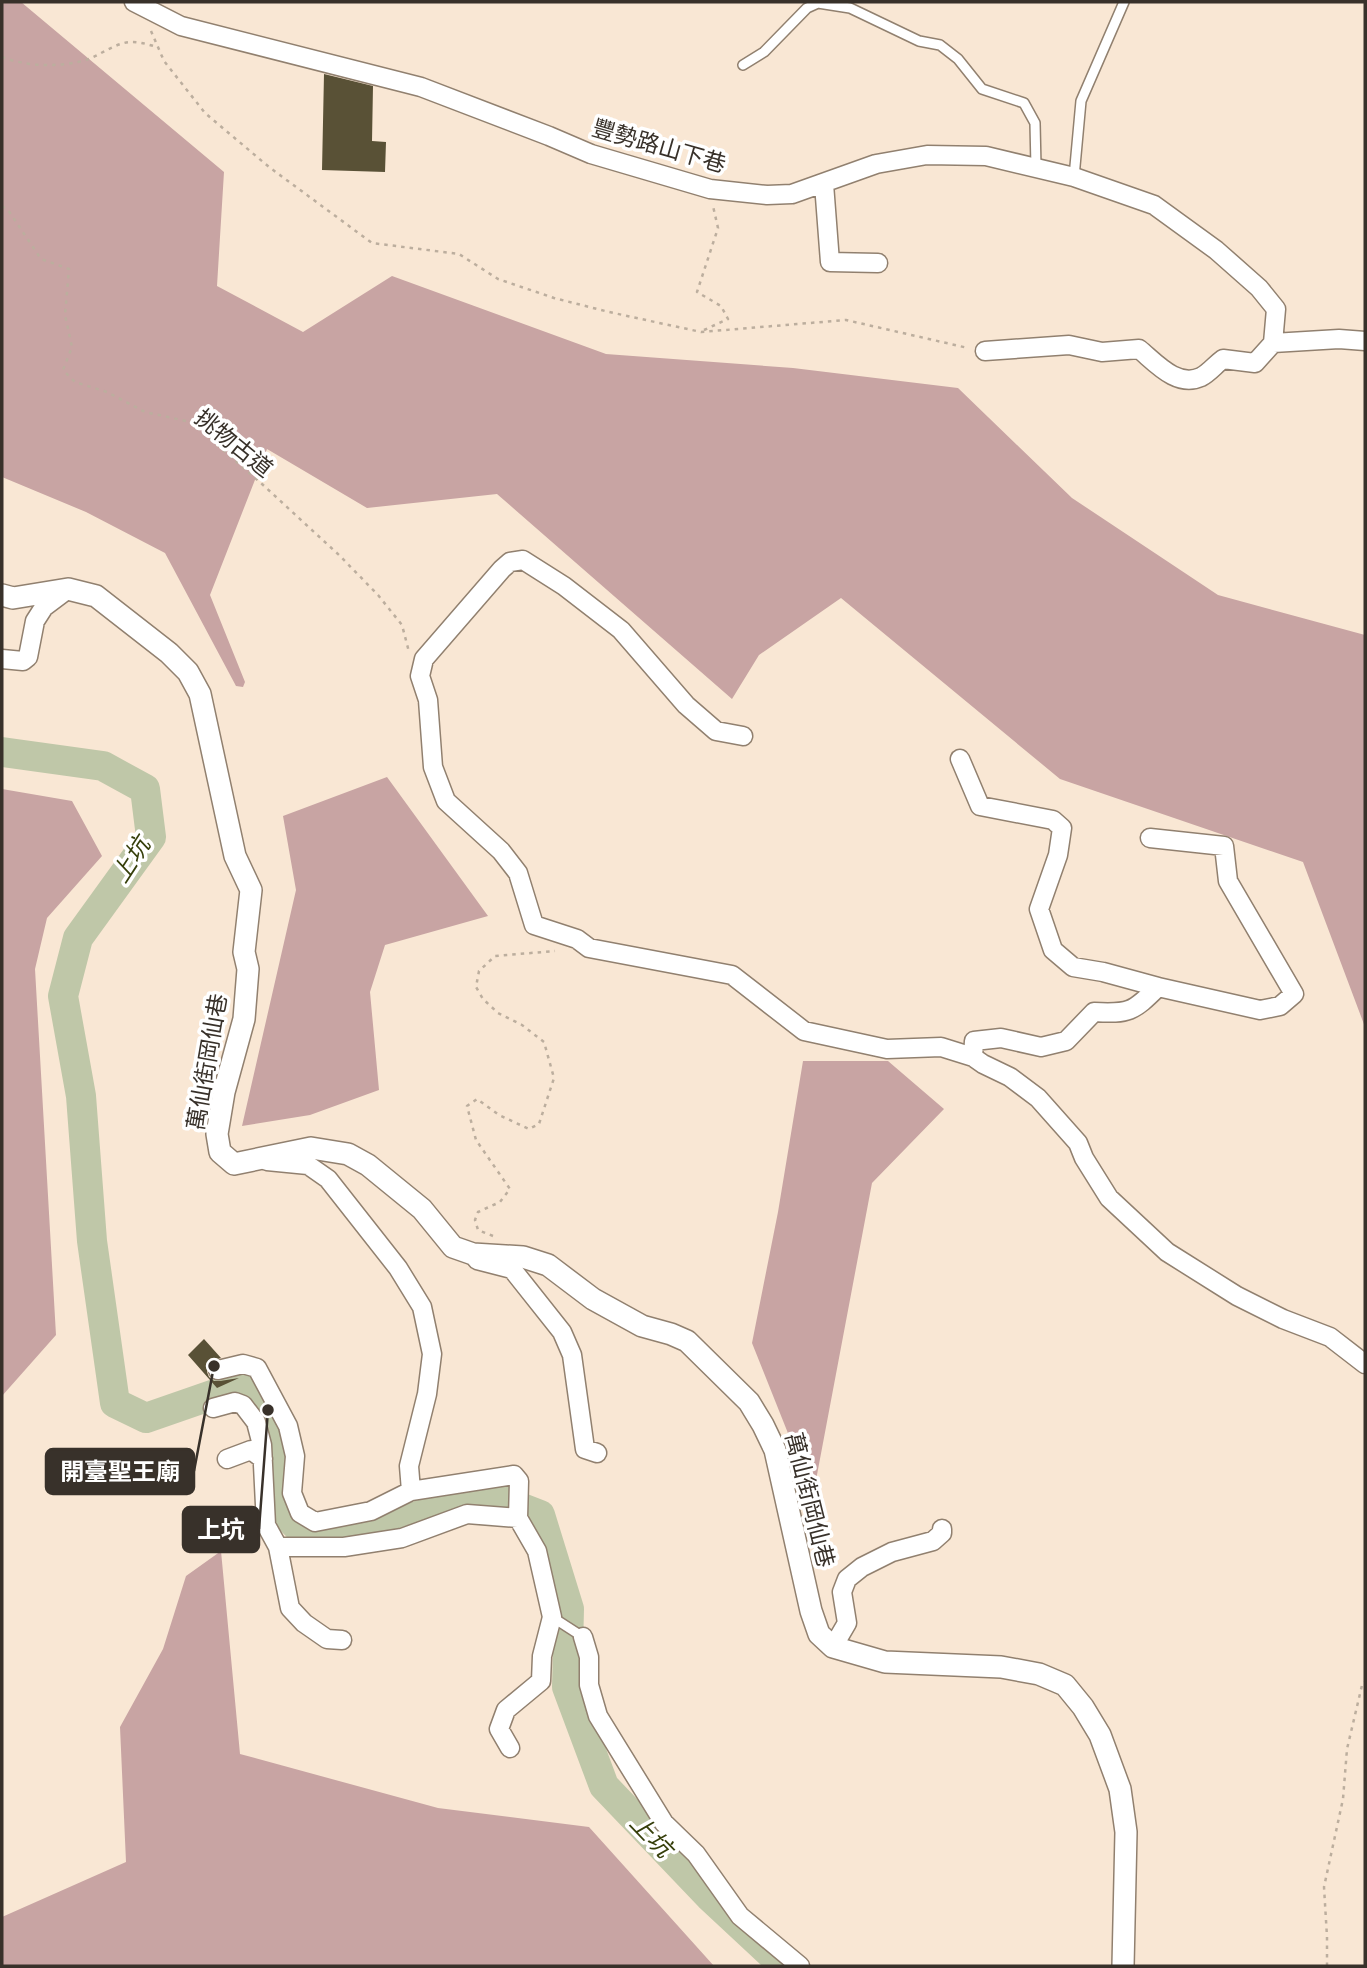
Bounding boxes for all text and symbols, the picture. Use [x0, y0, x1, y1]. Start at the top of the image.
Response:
street label: 豐勢路山下巷 [589, 109, 731, 179]
street label: 挑物古道 [189, 399, 282, 484]
water label: 上坑 [101, 826, 158, 888]
street label: 萬仙街岡仙巷 [176, 991, 234, 1133]
street label: 萬仙街岡仙巷 [779, 1428, 845, 1571]
callout: 開臺聖王廟 [46, 1449, 194, 1494]
text: 開臺聖王廟 [60, 1452, 180, 1487]
callout: 上坑 [183, 1507, 259, 1552]
text: 上坑 [197, 1510, 245, 1545]
water label: 上坑 [624, 1805, 684, 1866]

